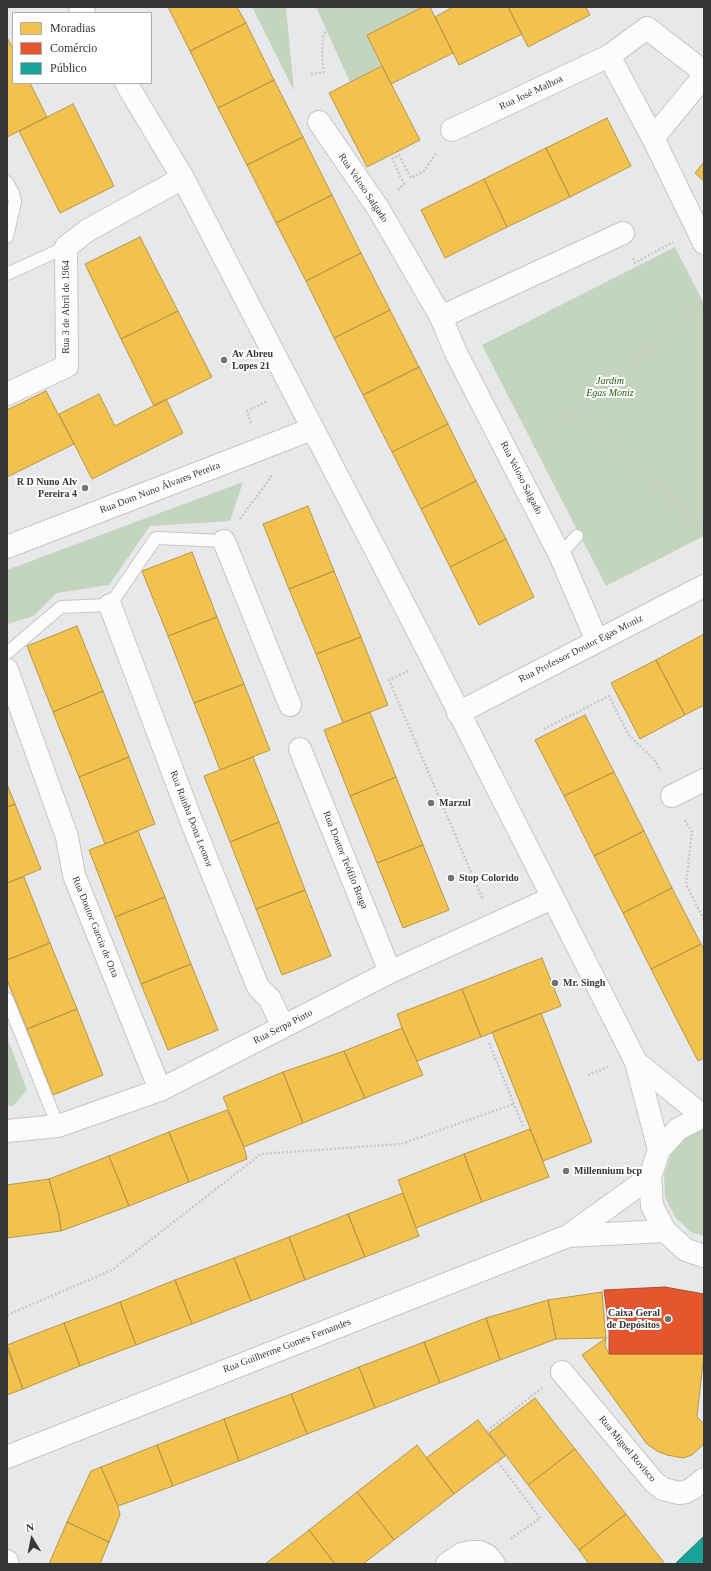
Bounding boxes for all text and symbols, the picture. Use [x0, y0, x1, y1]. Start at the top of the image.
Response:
legend [12, 12, 152, 84]
text: Moradias [50, 21, 95, 35]
text: Comércio [50, 41, 97, 55]
text: Público [50, 61, 87, 75]
street label: Rua José Malhoa [497, 73, 565, 113]
street label: Rua Veloso Salgado [336, 151, 390, 225]
street label: Rua 3 de Abril de 1964 [60, 260, 72, 354]
place label: Av Abreu Lopes 21 [232, 348, 273, 372]
marker: Av Abreu Lopes 21 [219, 355, 229, 365]
park label: Jardim Egas Moniz [586, 375, 634, 398]
street label: Rua Veloso Salgado [497, 439, 545, 517]
street label: Rua Dom Nuno Álvares Pereira [98, 460, 222, 516]
place label: R D Nuno Alv Pereira 4 [17, 476, 77, 500]
marker: R D Nuno Alv Pereira 4 [80, 483, 90, 493]
street label: Rua Professor Doutor Egas Moniz [517, 612, 645, 686]
street label: Rua Rainha Dona Leonor [167, 769, 215, 869]
place label: Marzul [439, 797, 471, 809]
marker: Marzul [426, 798, 436, 808]
street label: Rua Doutor Teófilo Braga [320, 809, 370, 911]
place label: Stop Colorido [459, 872, 519, 884]
marker: Stop Colorido [446, 873, 456, 883]
street label: Rua Doutor Garcia de Orta [69, 875, 121, 979]
place label: Mr. Singh [563, 977, 605, 989]
marker: Mr. Singh [550, 978, 560, 988]
street label: Rua Serpa Pinto [251, 1007, 315, 1047]
place label: Millennium bcp [574, 1165, 642, 1177]
marker: Millennium bcp [561, 1166, 571, 1176]
place label: Caixa Geral de Depósitos [606, 1307, 660, 1330]
marker: Caixa Geral de Depósitos [663, 1314, 673, 1324]
street label: Rua Guilherme Gomes Fernandes [221, 1316, 353, 1376]
street label: Rua Miguel Rovisco [596, 1413, 658, 1485]
north arrow [12, 1519, 52, 1559]
text: N [25, 1521, 35, 1534]

